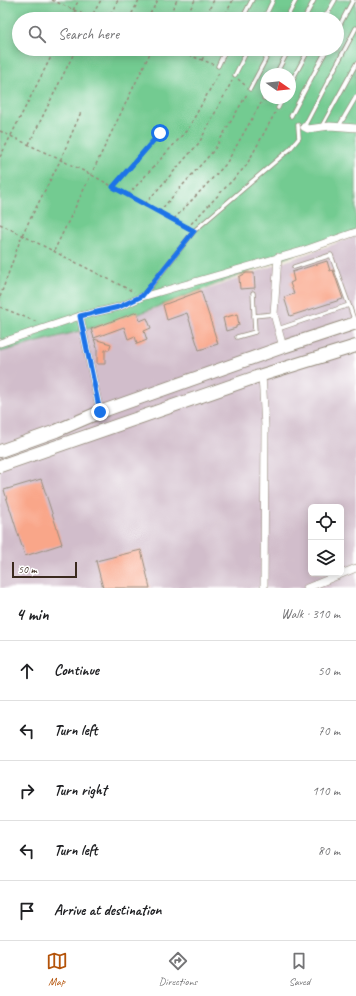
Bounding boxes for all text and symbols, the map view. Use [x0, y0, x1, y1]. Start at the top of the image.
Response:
search box [12, 12, 344, 56]
icon: search [26, 23, 48, 45]
text: Search here [58, 25, 119, 44]
north arrow [260, 68, 296, 104]
route start [151, 124, 169, 142]
route end [91, 403, 109, 421]
map controls [308, 504, 344, 576]
button: locate [308, 504, 344, 540]
button: layers [308, 540, 344, 576]
scale bar [12, 560, 77, 579]
text: 50 m [18, 562, 37, 576]
text: 4 min [16, 604, 49, 625]
text: Walk · 310 m [281, 606, 340, 622]
icon: ahead [16, 660, 38, 682]
text: Continue [54, 661, 99, 680]
text: 50 m [318, 663, 340, 679]
icon: left [16, 720, 38, 742]
text: Turn left [54, 721, 97, 740]
text: 70 m [318, 723, 340, 739]
icon: right [16, 780, 38, 802]
text: Turn right [54, 781, 107, 800]
text: 110 m [312, 783, 340, 799]
icon: left [16, 840, 38, 862]
text: Turn left [54, 841, 97, 860]
text: 80 m [318, 843, 340, 859]
icon: arrive [16, 900, 38, 922]
text: Arrive at destination [54, 901, 161, 920]
tab: Map [46, 950, 68, 988]
tab: Directions [159, 950, 197, 988]
tab: Saved [288, 950, 310, 988]

